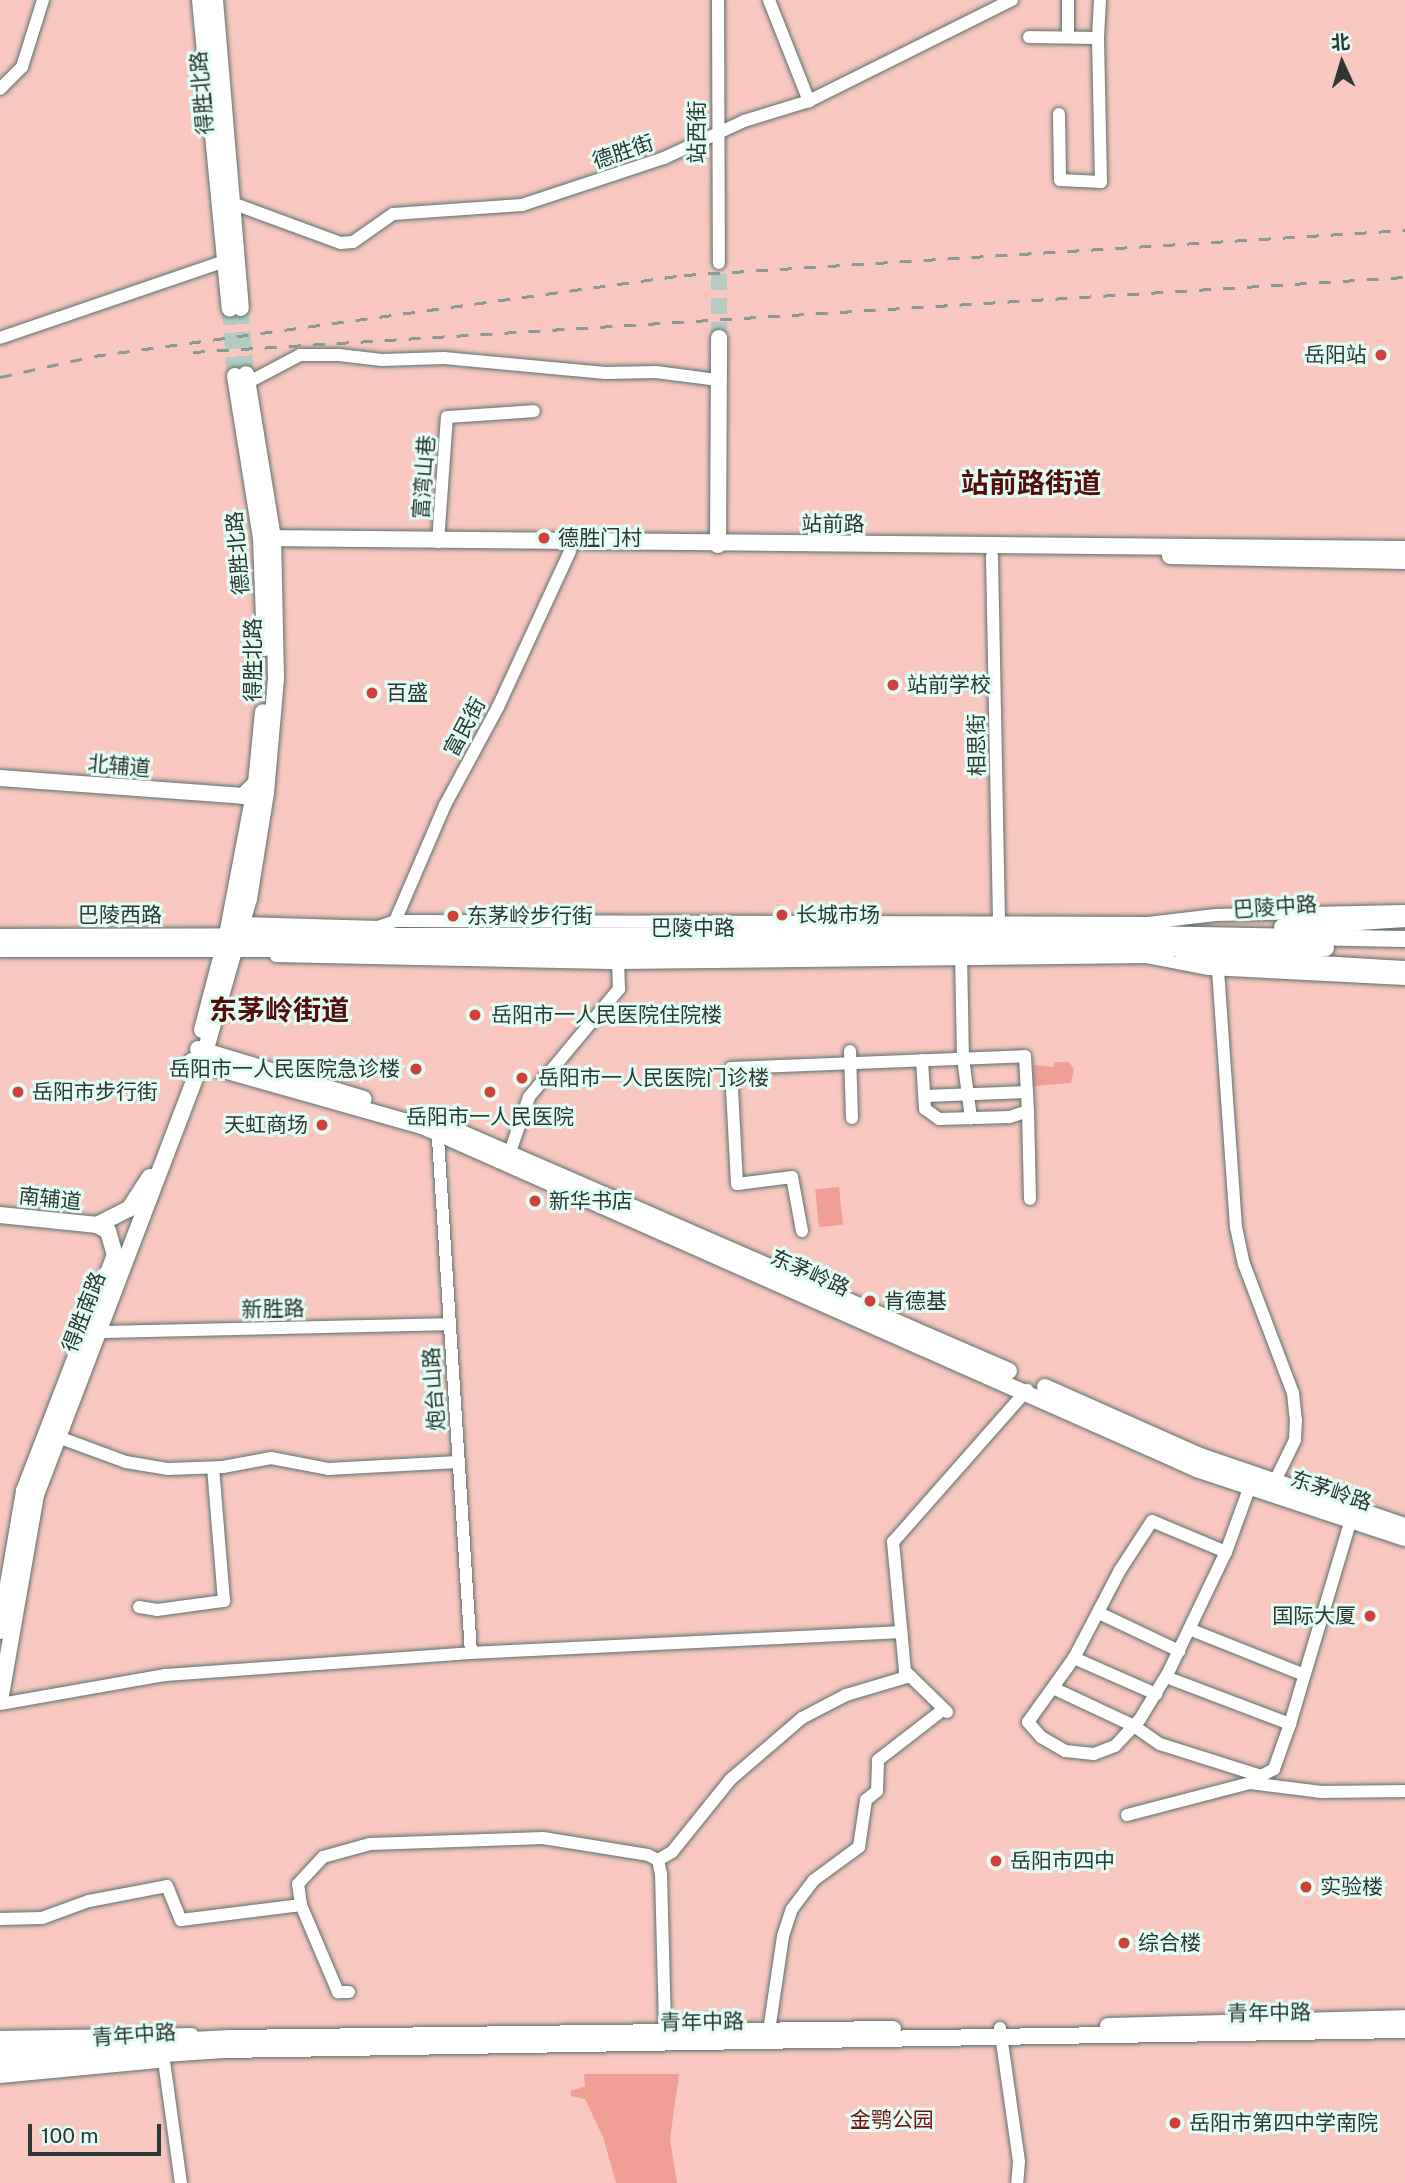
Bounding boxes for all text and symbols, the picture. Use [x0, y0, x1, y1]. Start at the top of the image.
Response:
north arrow [1307, 28, 1377, 98]
text: 北 [1330, 30, 1351, 54]
street label: 得胜北路 [186, 50, 218, 136]
street label: 站西街 [684, 101, 710, 163]
street label: 德胜街 [589, 130, 657, 174]
place label: 岳阳站 [1304, 342, 1367, 368]
marker: 岳阳站 [1373, 347, 1389, 363]
street label: 富湾山巷 [409, 434, 439, 520]
district label: 站前路街道 [961, 466, 1101, 500]
street label: 德胜北路 [222, 510, 254, 596]
street label: 站前路 [802, 511, 864, 537]
place label: 德胜门村 [558, 525, 642, 551]
marker: 德胜门村 [536, 530, 552, 546]
street label: 得胜北路 [240, 618, 266, 702]
place label: 站前学校 [907, 672, 991, 698]
marker: 站前学校 [885, 677, 901, 693]
place label: 百盛 [386, 680, 428, 706]
marker: 百盛 [364, 685, 380, 701]
street label: 富民街 [439, 693, 491, 761]
street label: 相思街 [964, 713, 990, 777]
street label: 北辅道 [87, 751, 151, 781]
street label: 巴陵中路 [1232, 892, 1318, 922]
street label: 巴陵西路 [78, 902, 162, 928]
place label: 长城市场 [796, 902, 880, 928]
place label: 东茅岭步行街 [467, 903, 593, 929]
marker: 长城市场 [774, 907, 790, 923]
marker: 东茅岭步行街 [445, 908, 461, 924]
street label: 巴陵中路 [651, 915, 735, 941]
district label: 东茅岭街道 [209, 993, 349, 1027]
place label: 岳阳市一人民医院住院楼 [491, 1002, 722, 1028]
marker: 岳阳市一人民医院住院楼 [465, 1005, 485, 1025]
place label: 岳阳市一人民医院急诊楼 [169, 1056, 400, 1082]
marker: 岳阳市一人民医院急诊楼 [406, 1059, 426, 1079]
place label: 岳阳市一人民医院门诊楼 [538, 1065, 769, 1091]
marker: 岳阳市一人民医院门诊楼 [512, 1068, 532, 1088]
place label: 岳阳市步行街 [32, 1079, 158, 1105]
marker: 岳阳市一人民医院 [480, 1082, 500, 1102]
marker: 岳阳市步行街 [10, 1084, 26, 1100]
place label: 岳阳市一人民医院 [406, 1104, 574, 1130]
place label: 天虹商场 [224, 1112, 308, 1138]
marker: 天虹商场 [314, 1117, 330, 1133]
street label: 南辅道 [17, 1183, 83, 1215]
place label: 新华书店 [549, 1188, 633, 1214]
marker: 新华书店 [527, 1193, 543, 1209]
street label: 东茅岭路 [767, 1244, 853, 1302]
street label: 得胜南路 [57, 1268, 111, 1356]
place label: 肯德基 [884, 1288, 947, 1314]
marker: 肯德基 [862, 1293, 878, 1309]
street label: 新胜路 [241, 1296, 305, 1322]
street label: 炮台山路 [419, 1346, 449, 1432]
street label: 东茅岭路 [1287, 1466, 1375, 1516]
place label: 国际大厦 [1272, 1603, 1356, 1629]
marker: 国际大厦 [1362, 1608, 1378, 1624]
place label: 岳阳市四中 [1010, 1848, 1115, 1874]
marker: 岳阳市四中 [988, 1853, 1004, 1869]
place label: 实验楼 [1320, 1874, 1383, 1900]
marker: 实验楼 [1298, 1879, 1314, 1895]
place label: 综合楼 [1138, 1930, 1201, 1956]
marker: 综合楼 [1116, 1935, 1132, 1951]
street label: 青年中路 [1227, 2000, 1311, 2026]
street label: 青年中路 [660, 2009, 744, 2035]
street label: 青年中路 [91, 2020, 177, 2050]
park label: 金鹗公园 [850, 2107, 934, 2133]
scale bar [32, 2110, 164, 2154]
place label: 岳阳市第四中学南院 [1189, 2110, 1378, 2136]
marker: 岳阳市第四中学南院 [1167, 2115, 1183, 2131]
text: 100 m [41, 2123, 98, 2148]

